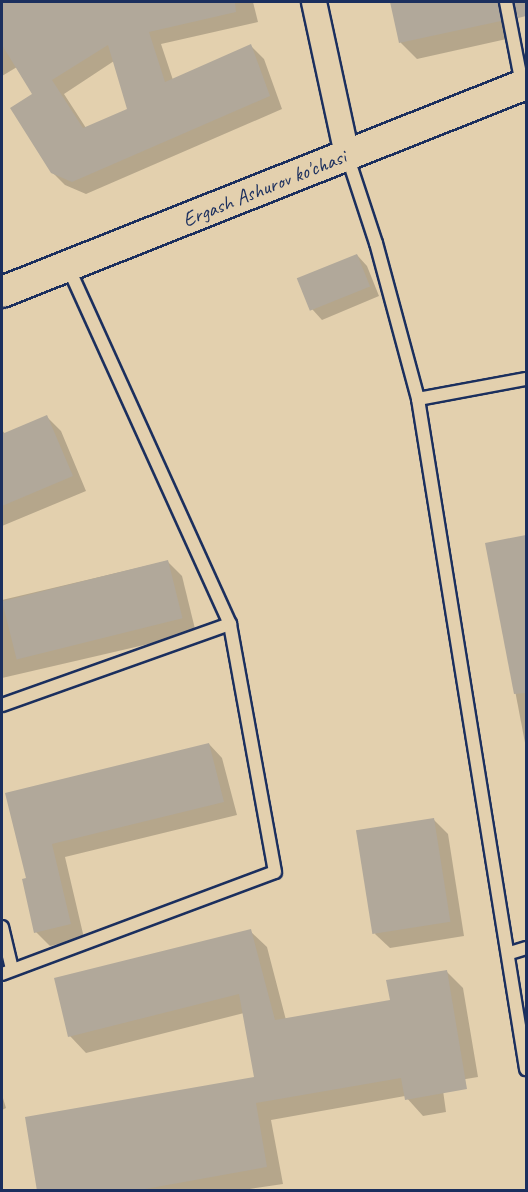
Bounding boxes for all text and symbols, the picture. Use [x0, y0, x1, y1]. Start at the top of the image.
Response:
street label: Ergash Ashurov ko'chasi [179, 144, 349, 232]

